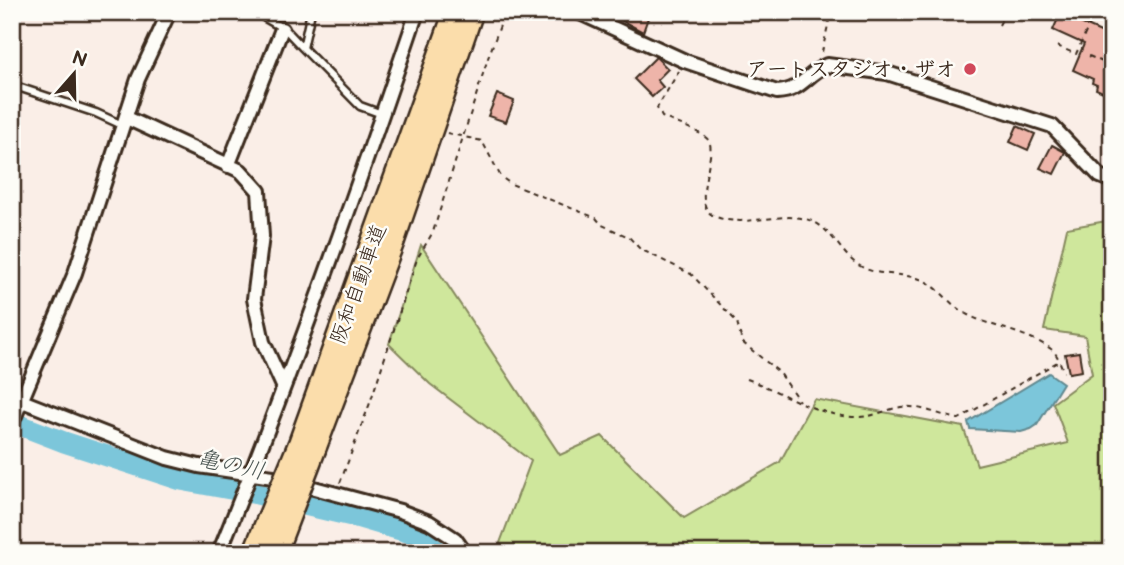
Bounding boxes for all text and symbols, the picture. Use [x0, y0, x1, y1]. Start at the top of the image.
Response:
north arrow [38, 38, 108, 108]
text: N [69, 46, 90, 73]
place label: アートスタジオ・ザオ [746, 57, 956, 82]
marker: アートスタジオ・ザオ [962, 61, 978, 77]
street label: 阪和自動車道 [325, 221, 392, 348]
water label: 亀の川 [194, 444, 267, 486]

